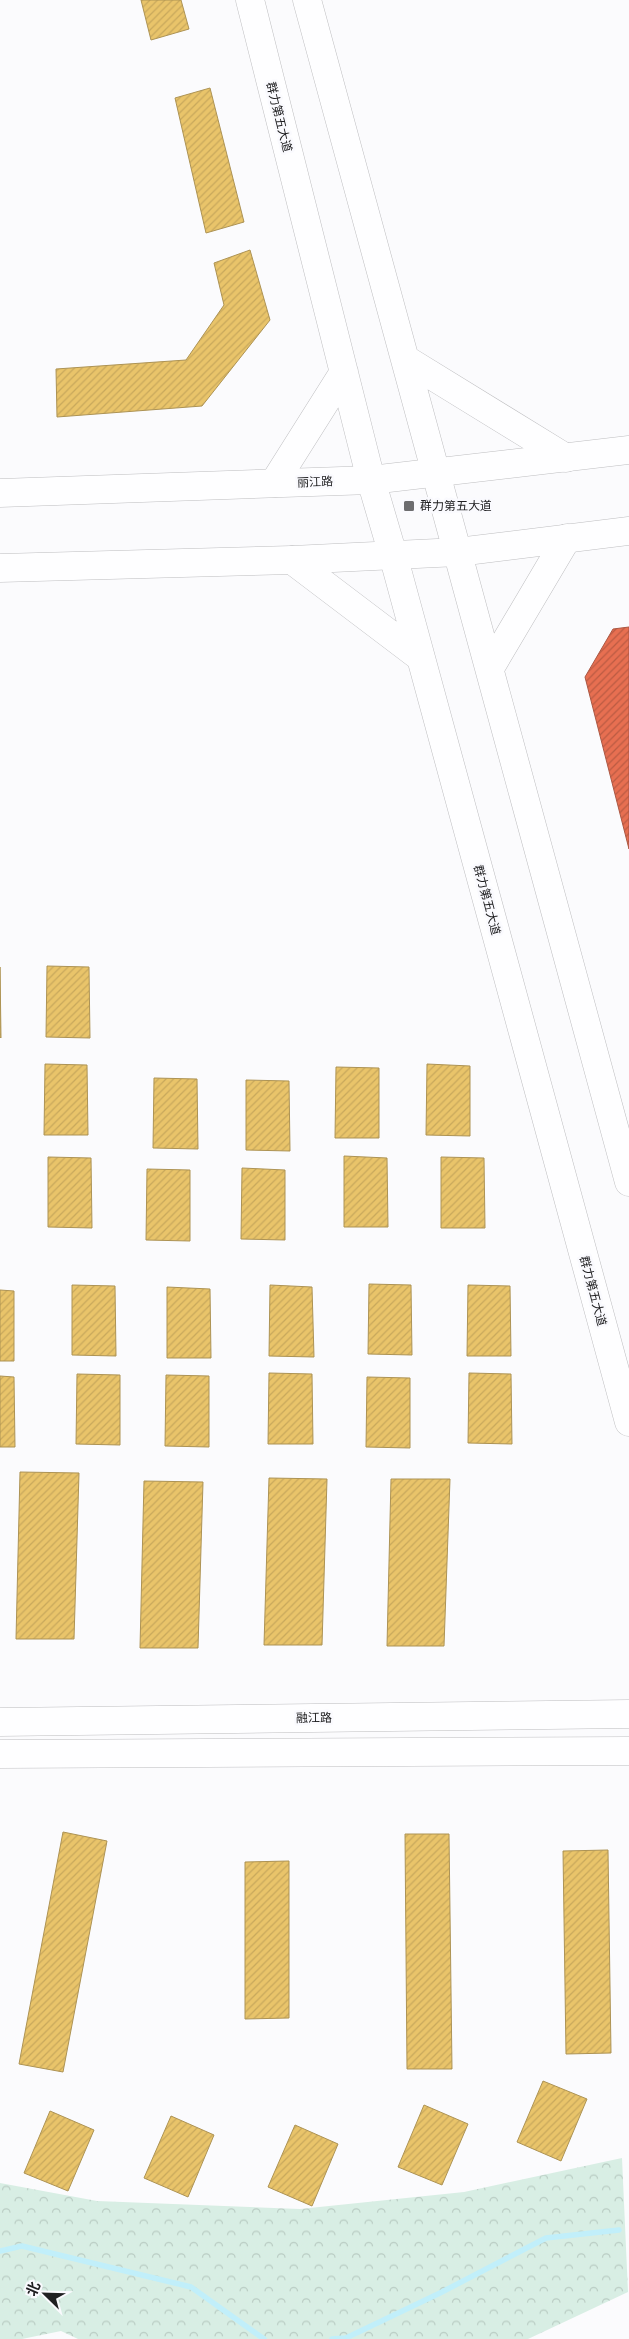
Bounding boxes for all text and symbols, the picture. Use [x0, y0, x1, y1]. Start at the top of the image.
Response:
street label: 群力第五大道 [263, 80, 295, 154]
street label: 丽江路 [297, 474, 333, 490]
marker: 群力第五大道 [402, 499, 416, 513]
place label: 群力第五大道 [420, 499, 492, 513]
street label: 群力第五大道 [471, 863, 503, 937]
street label: 群力第五大道 [577, 1254, 609, 1328]
street label: 融江路 [296, 1711, 332, 1725]
north arrow [20, 2269, 70, 2319]
text: 北 [23, 2279, 43, 2298]

